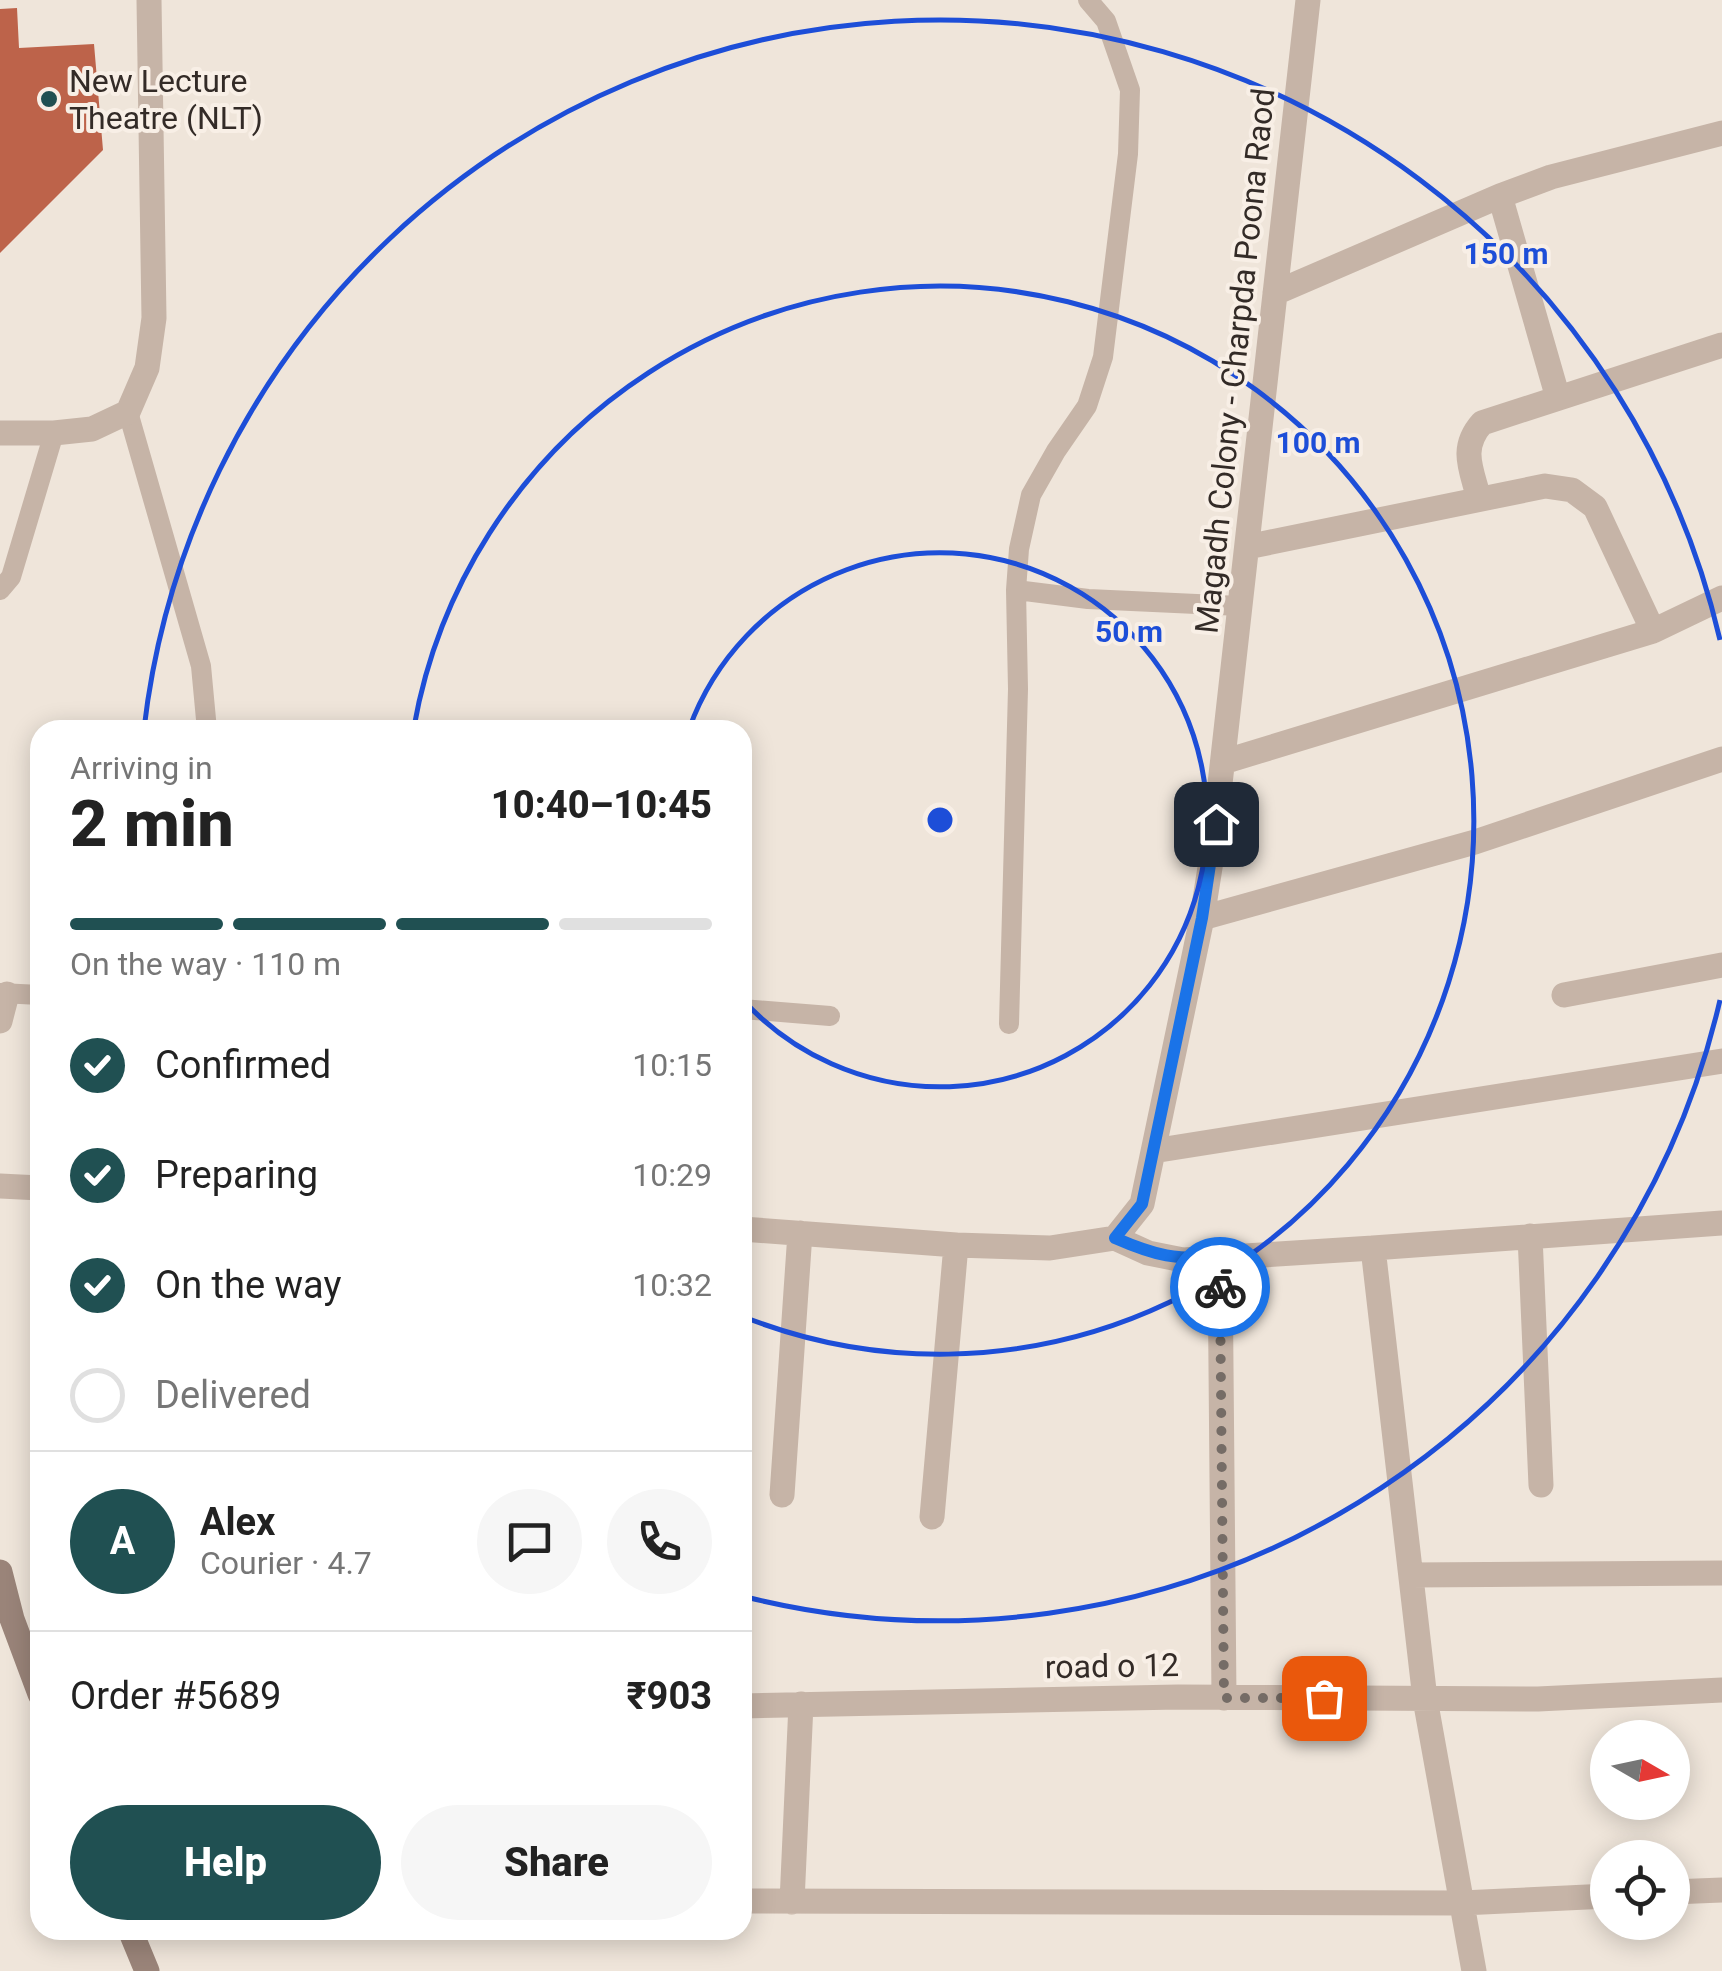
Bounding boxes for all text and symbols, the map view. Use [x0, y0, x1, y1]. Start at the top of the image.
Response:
place label: New Lecture Theatre (NLT) [69, 62, 263, 137]
street label: Magadh Colony - Charpda Poona Raod [1187, 87, 1283, 635]
marker: New Lecture Theatre (NLT) [38, 88, 60, 110]
text: 150 m [1463, 236, 1549, 271]
text: 100 m [1275, 425, 1361, 460]
text: 50 m [1095, 614, 1163, 649]
text: Arriving in [70, 749, 213, 787]
pin [1174, 782, 1259, 867]
text: 10:40–10:45 [491, 783, 712, 827]
text: 2 min [70, 786, 234, 862]
icon: home [1189, 797, 1244, 852]
centre of rings [922, 802, 958, 838]
text: On the way · 110 m [70, 945, 341, 983]
icon: check [70, 1038, 125, 1093]
text: Confirmed [155, 1043, 331, 1087]
text: 10:15 [632, 1046, 712, 1084]
icon: check [70, 1148, 125, 1203]
text: Preparing [155, 1153, 318, 1197]
text: 10:29 [632, 1156, 712, 1194]
courier [1170, 1237, 1270, 1337]
icon: check [70, 1258, 125, 1313]
icon: bike [1193, 1260, 1248, 1315]
text: On the way [155, 1263, 341, 1307]
text: 10:32 [632, 1266, 712, 1304]
text: Delivered [155, 1373, 311, 1417]
button: chat [477, 1489, 582, 1594]
button: phone [607, 1489, 712, 1594]
text: Alex [200, 1500, 275, 1544]
text: A [110, 1519, 135, 1563]
text: Courier · 4.7 [200, 1544, 372, 1582]
street label: road o 12 [1045, 1646, 1179, 1686]
pin [1282, 1656, 1367, 1741]
icon: bag [1297, 1671, 1352, 1726]
text: Order #5689 [70, 1674, 281, 1718]
text: ₹903 [627, 1674, 712, 1718]
north arrow [1590, 1720, 1690, 1820]
map controls [1590, 1720, 1690, 1940]
button: Help [70, 1805, 381, 1920]
button: Share [401, 1805, 712, 1920]
button: locate [1590, 1840, 1690, 1940]

